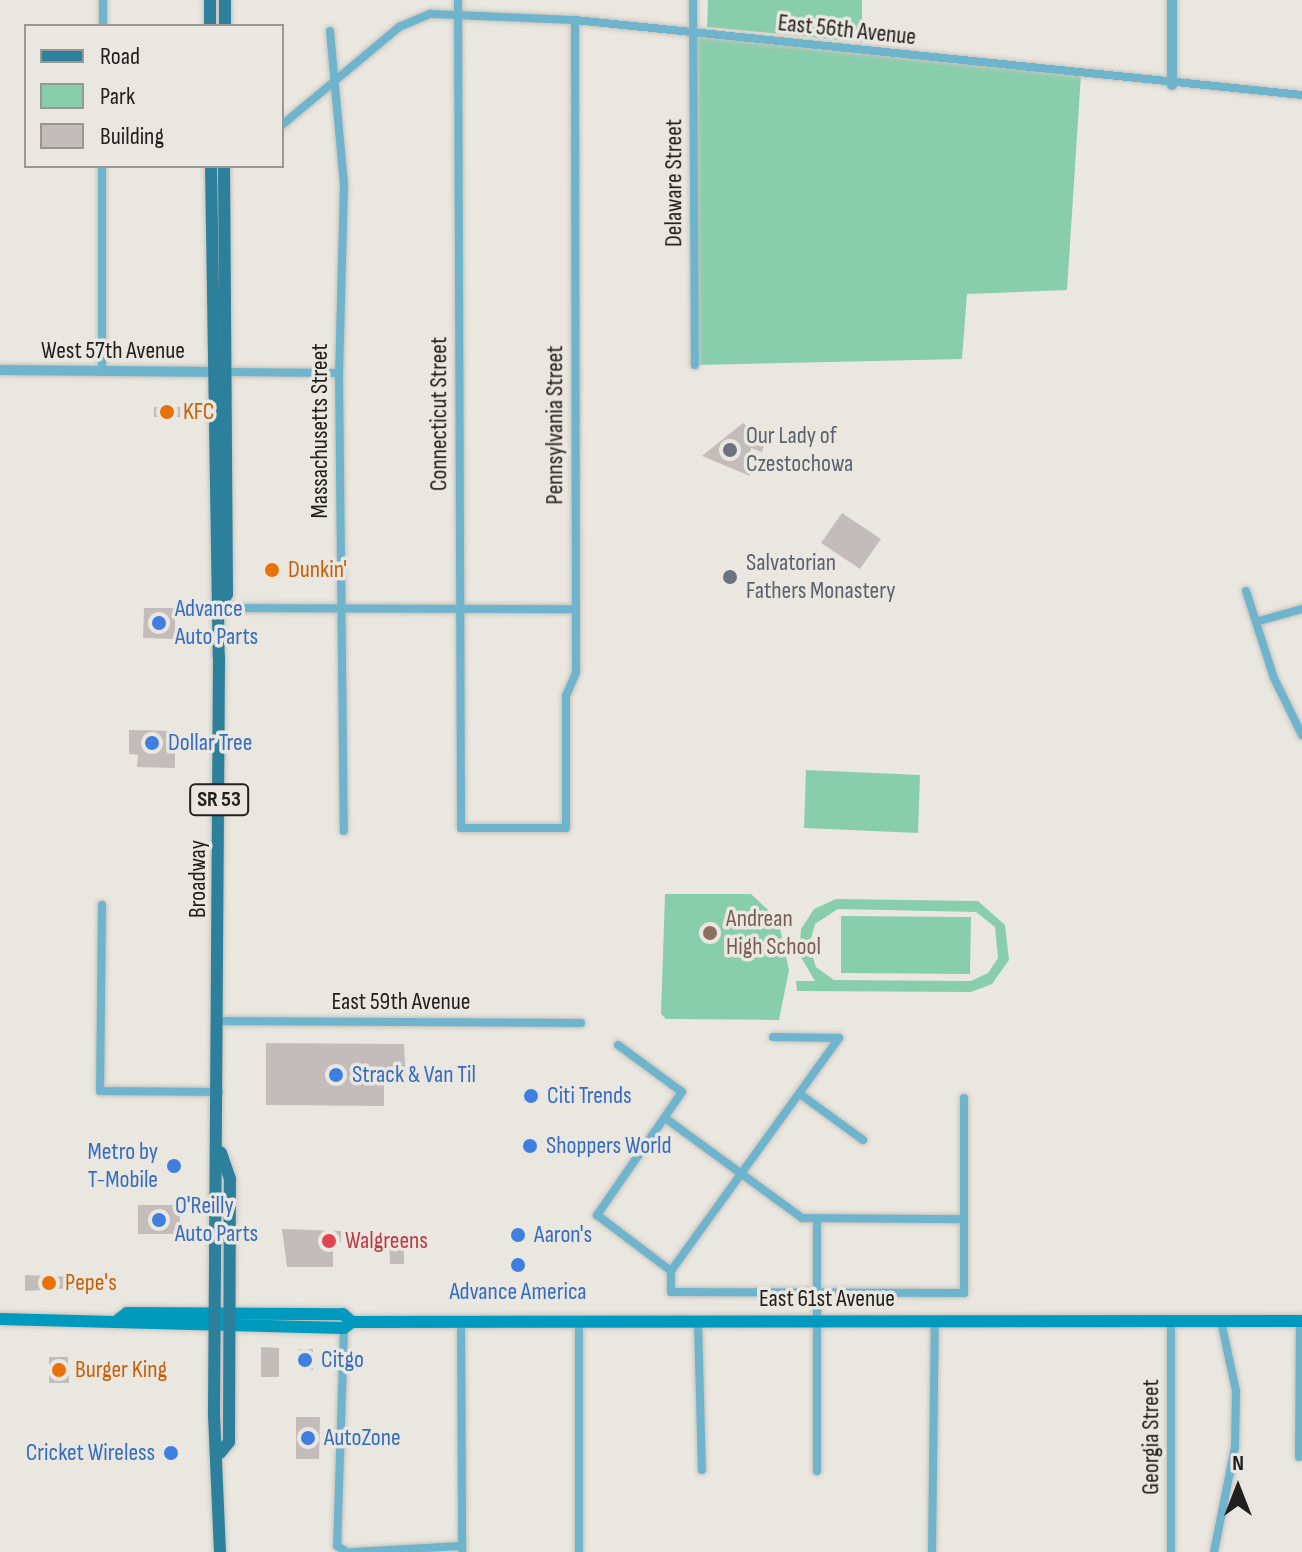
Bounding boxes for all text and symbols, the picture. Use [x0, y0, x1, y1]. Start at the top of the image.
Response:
street label: East 56th Avenue [777, 8, 917, 52]
legend [24, 24, 284, 168]
text: Road [100, 42, 140, 71]
text: Park [100, 82, 135, 111]
street label: Delaware Street [660, 119, 688, 247]
text: Building [100, 122, 164, 151]
street label: West 57th Avenue [41, 337, 185, 365]
street label: Connecticut Street [425, 337, 453, 491]
street label: Massachusetts Street [306, 343, 334, 519]
street label: Pennsylvania Street [541, 345, 569, 505]
place label: KFC [183, 398, 215, 426]
marker: KFC [158, 403, 176, 421]
place label: Our Lady of Czestochowa [746, 422, 853, 478]
marker: Our Lady of Czestochowa [721, 441, 739, 459]
place label: Salvatorian Fathers Monastery [746, 549, 896, 605]
place label: Dunkin' [288, 556, 347, 584]
marker: Dunkin' [263, 561, 281, 579]
marker: Salvatorian Fathers Monastery [721, 568, 739, 586]
place label: Advance Auto Parts [175, 595, 258, 651]
marker: Advance Auto Parts [150, 614, 168, 632]
place label: Dollar Tree [168, 729, 252, 757]
marker: Dollar Tree [143, 734, 161, 752]
road number: SR 53 [189, 782, 249, 818]
street label: Broadway [184, 840, 212, 918]
place label: Andrean High School [726, 905, 821, 961]
marker: Andrean High School [701, 924, 719, 942]
street label: East 59th Avenue [331, 988, 471, 1016]
place label: Strack & Van Til [352, 1061, 476, 1089]
marker: Strack & Van Til [327, 1066, 345, 1084]
place label: Citi Trends [547, 1082, 632, 1110]
marker: Citi Trends [522, 1087, 540, 1105]
place label: Shoppers World [546, 1132, 672, 1160]
marker: Shoppers World [521, 1137, 539, 1155]
place label: Metro by T-Mobile [88, 1138, 158, 1194]
marker: Metro by T-Mobile [165, 1157, 183, 1175]
place label: O'Reilly Auto Parts [175, 1192, 258, 1248]
marker: O'Reilly Auto Parts [150, 1211, 168, 1229]
place label: Aaron's [534, 1221, 592, 1249]
marker: Aaron's [509, 1226, 527, 1244]
place label: Walgreens [345, 1227, 428, 1255]
marker: Walgreens [320, 1232, 338, 1250]
marker: Advance America [509, 1256, 527, 1274]
place label: Pepe's [65, 1269, 117, 1297]
marker: Pepe's [40, 1274, 58, 1292]
place label: Advance America [449, 1278, 587, 1306]
street label: East 61st Avenue [759, 1285, 895, 1313]
place label: Citgo [321, 1346, 364, 1374]
marker: Citgo [296, 1351, 314, 1369]
place label: Burger King [75, 1356, 167, 1384]
marker: Burger King [50, 1361, 68, 1379]
street label: Georgia Street [1137, 1379, 1165, 1495]
place label: AutoZone [324, 1424, 401, 1452]
marker: AutoZone [299, 1429, 317, 1447]
place label: Cricket Wireless [26, 1439, 155, 1467]
marker: Cricket Wireless [162, 1444, 180, 1462]
north arrow [1198, 1448, 1278, 1528]
text: N [1232, 1450, 1244, 1477]

